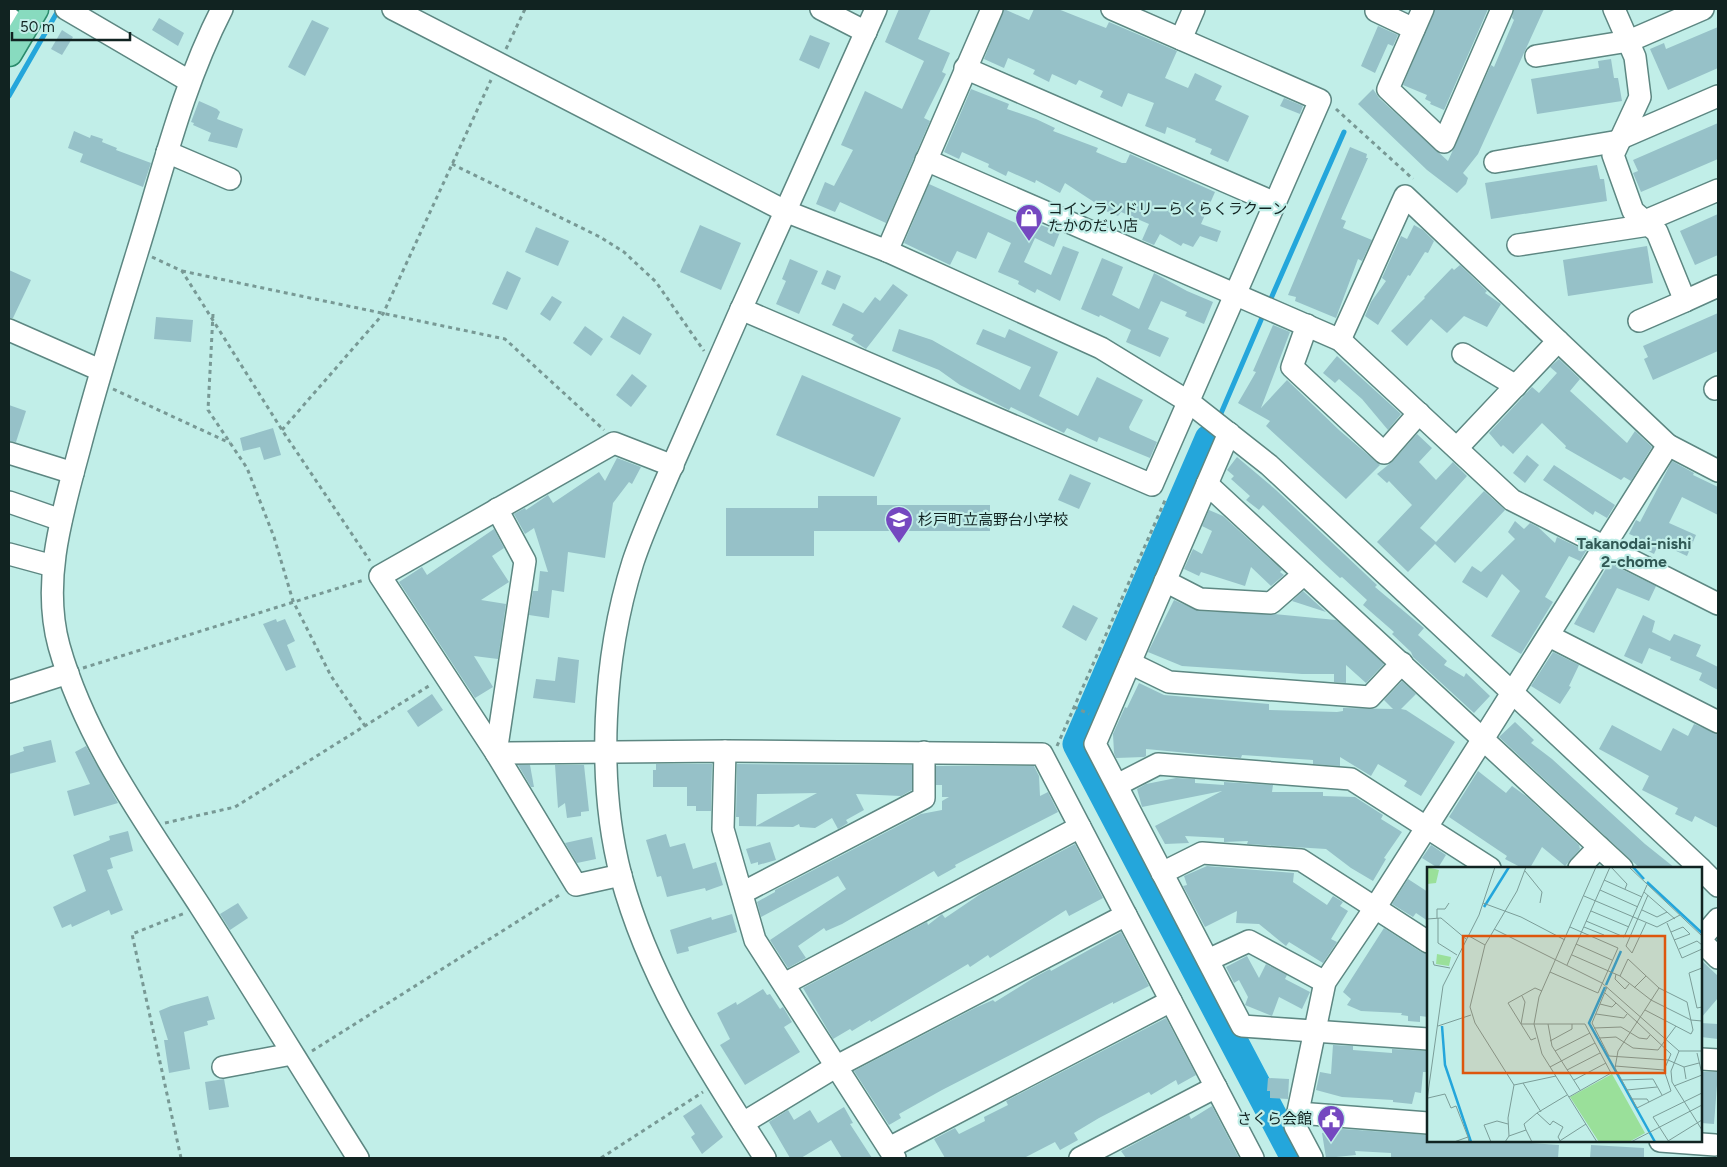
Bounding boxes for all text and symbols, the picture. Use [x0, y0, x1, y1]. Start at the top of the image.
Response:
scale bar [12, 10, 130, 42]
text: 50 m [20, 18, 55, 36]
place label: コインランドリーらくらくラクーン たかのだい店 [1048, 200, 1287, 235]
shop icon: コインランドリーらくらくラクーン たかのだい店 [1014, 203, 1044, 242]
school or university icon: 杉戸町立高野台小学校 [884, 505, 914, 544]
place label: 杉戸町立高野台小学校 [918, 511, 1068, 529]
district label: Takanodai-nishi 2-chome [1577, 534, 1691, 571]
inset map [1427, 867, 1702, 1142]
public building icon: さくら会館 [1316, 1104, 1346, 1143]
place label: さくら会館 [1237, 1110, 1312, 1128]

